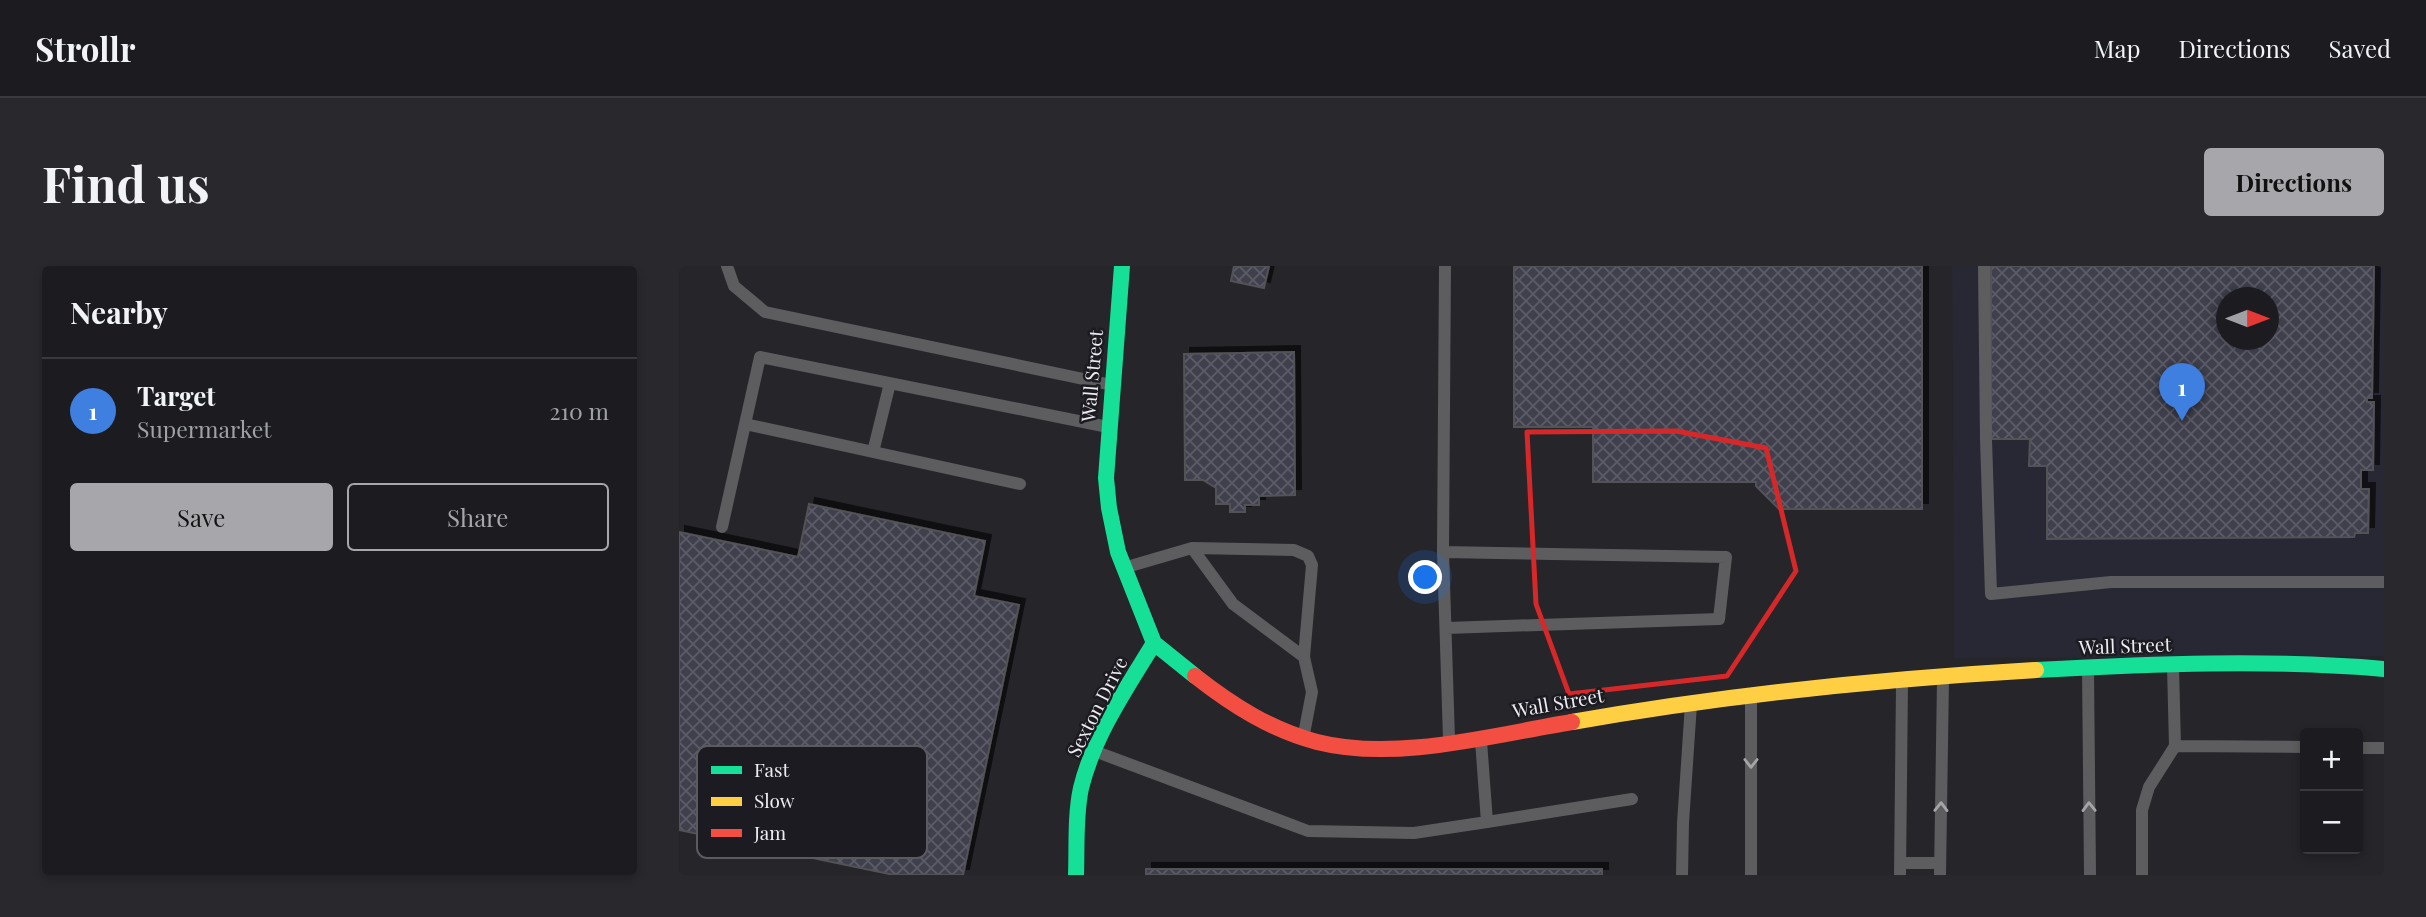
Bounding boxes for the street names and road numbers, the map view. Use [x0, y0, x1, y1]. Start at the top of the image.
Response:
street label: Wall Street [1074, 329, 1108, 424]
street label: Wall Street [2077, 630, 2172, 660]
street label: Sexton Drive [1060, 652, 1132, 761]
street label: Wall Street [1509, 681, 1606, 723]

